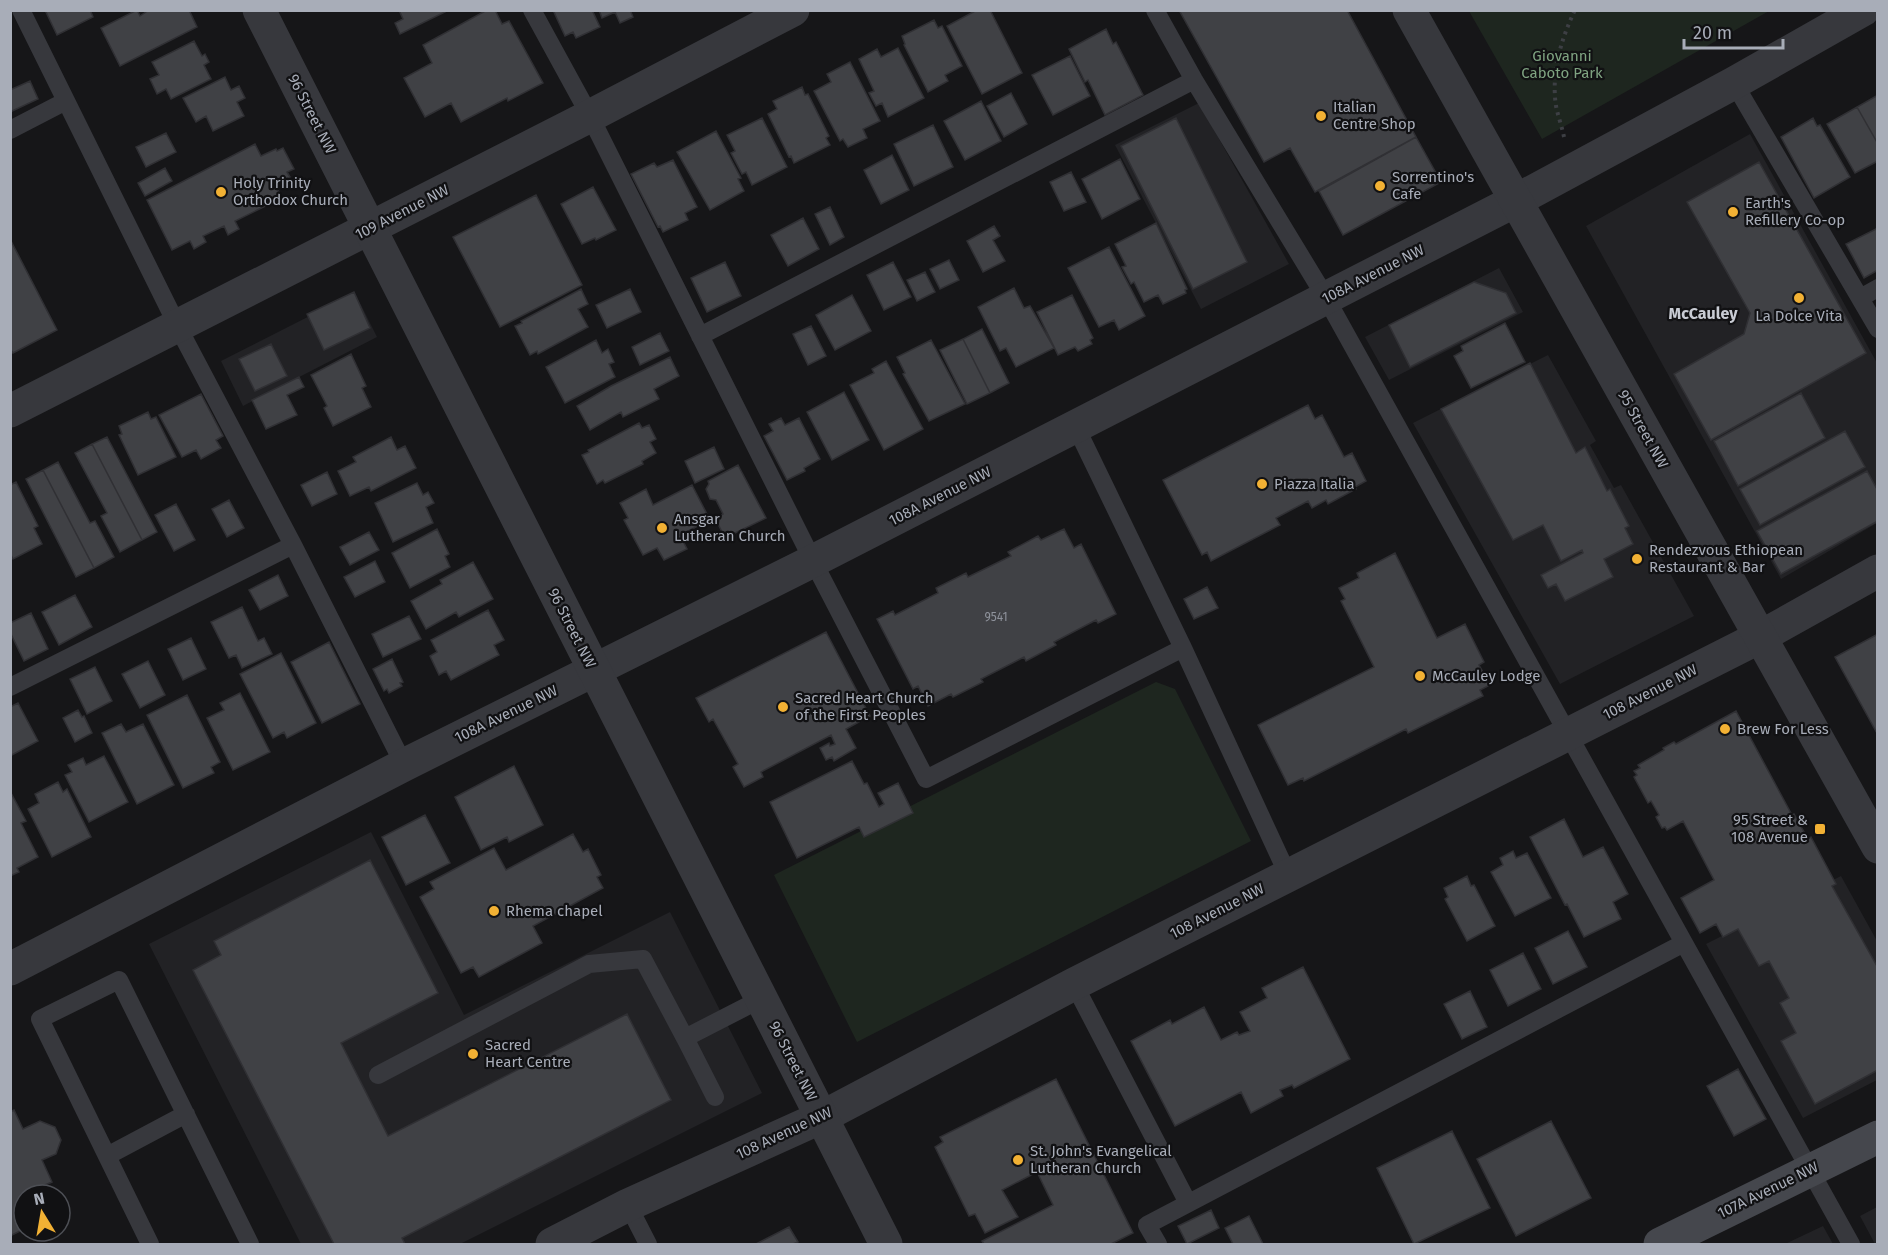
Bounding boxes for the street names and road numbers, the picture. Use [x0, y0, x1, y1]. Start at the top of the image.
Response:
street label: 96 Street NW [284, 71, 340, 157]
street label: 109 Avenue NW [352, 180, 452, 243]
street label: 108A Avenue NW [1319, 240, 1428, 307]
street label: 95 Street NW [1614, 387, 1672, 472]
street label: 108A Avenue NW [886, 462, 995, 529]
street label: 96 Street NW [544, 585, 600, 671]
street label: 108 Avenue NW [1600, 660, 1701, 724]
street label: 108A Avenue NW [452, 681, 561, 747]
street label: 108 Avenue NW [1167, 879, 1268, 943]
street label: 96 Street NW [765, 1018, 821, 1104]
street label: 108 Avenue NW [733, 1103, 835, 1163]
street label: 107A Avenue NW [1715, 1158, 1822, 1222]

